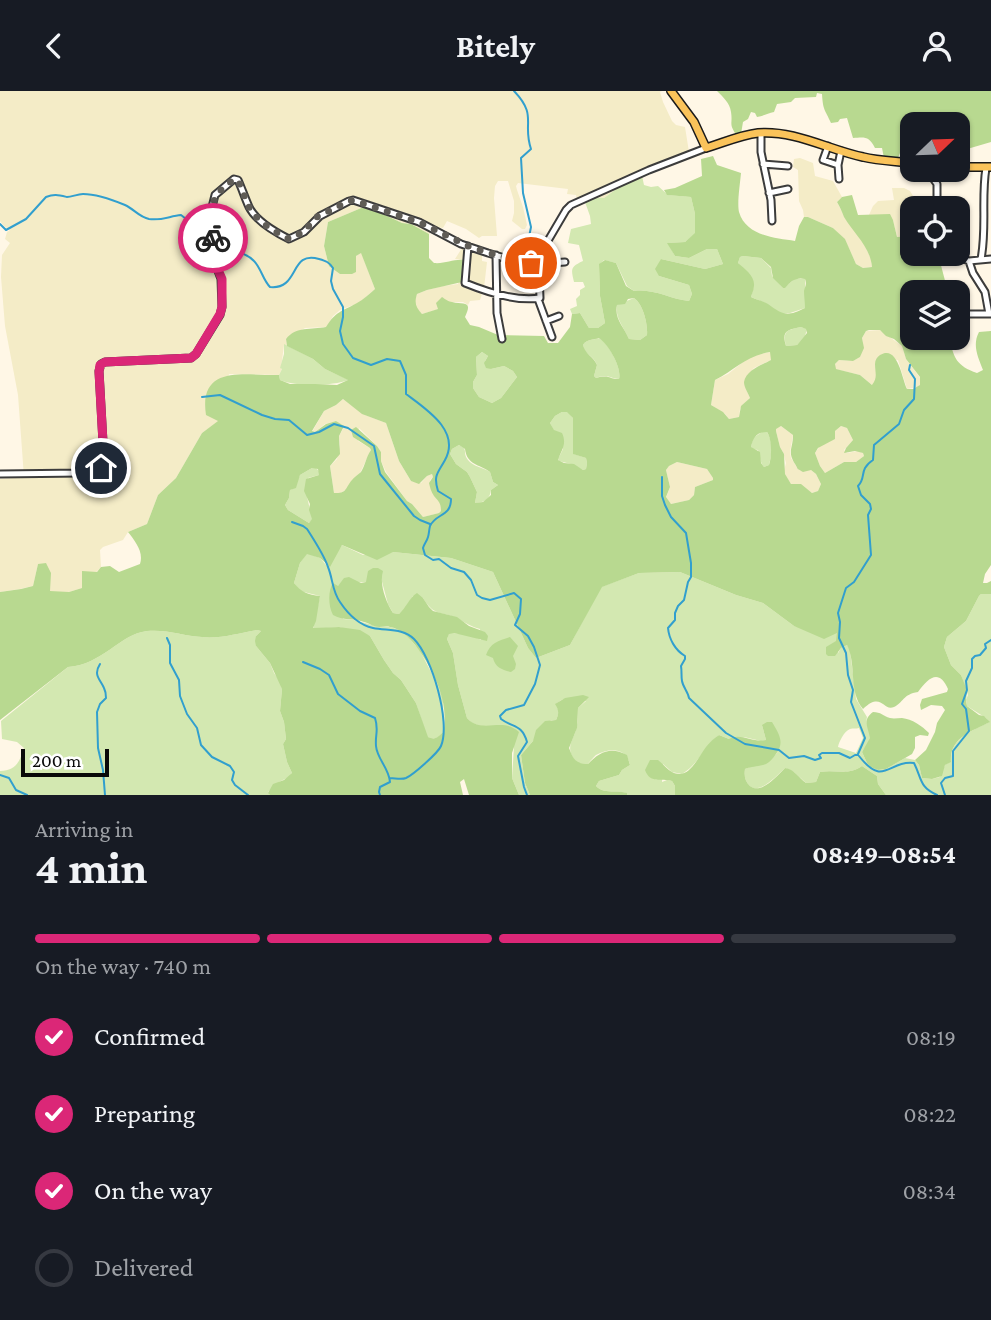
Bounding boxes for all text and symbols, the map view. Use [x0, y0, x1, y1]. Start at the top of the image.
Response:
icon: back [35, 27, 73, 65]
icon: person [918, 27, 956, 65]
text: Bitely [456, 28, 535, 64]
north arrow [900, 112, 970, 182]
map controls [900, 112, 970, 350]
button: locate [900, 196, 970, 266]
courier [178, 203, 248, 273]
icon: bike [194, 219, 232, 257]
pin [501, 233, 561, 293]
icon: bag [512, 244, 550, 282]
button: layers [900, 280, 970, 350]
pin [71, 438, 131, 498]
icon: home [82, 449, 120, 487]
scale bar [21, 746, 108, 778]
text: 200 m [32, 750, 81, 771]
text: Arriving in [35, 816, 133, 842]
text: 08:49–08:54 [812, 840, 956, 869]
text: 4 min [35, 842, 147, 893]
text: On the way · 740 m [35, 953, 211, 979]
icon: check [35, 1018, 73, 1056]
text: Confirmed [94, 1022, 205, 1051]
text: 08:19 [906, 1024, 956, 1050]
icon: check [35, 1095, 73, 1133]
text: Preparing [94, 1099, 195, 1128]
text: 08:22 [904, 1101, 956, 1127]
icon: check [35, 1172, 73, 1210]
text: On the way [94, 1176, 212, 1205]
text: 08:34 [903, 1178, 956, 1204]
text: Delivered [94, 1253, 193, 1282]

